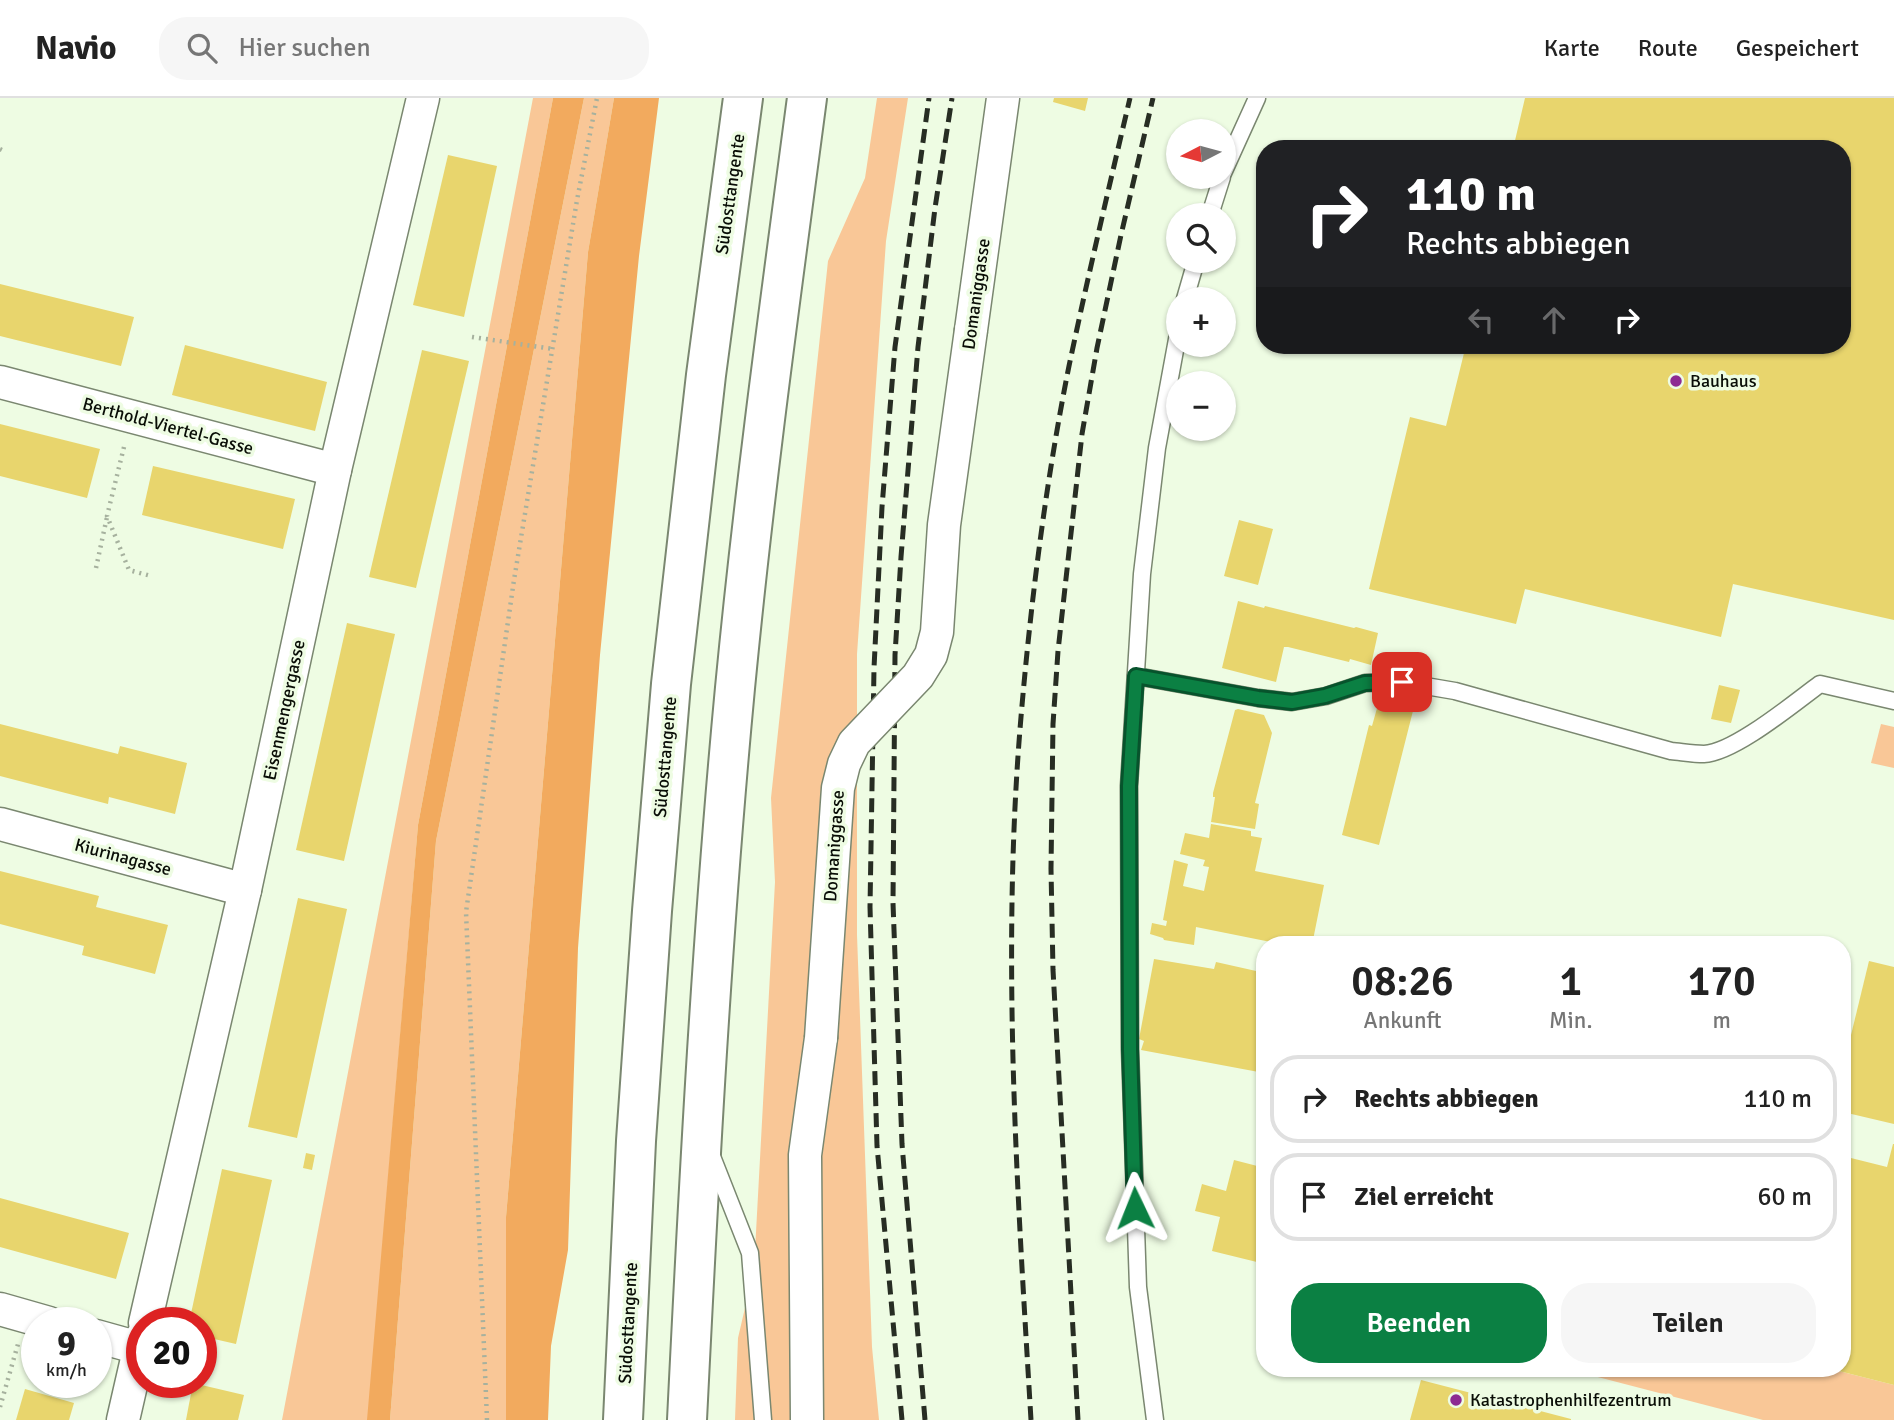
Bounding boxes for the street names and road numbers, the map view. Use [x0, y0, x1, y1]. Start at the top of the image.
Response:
street label: Südosttangente [711, 132, 749, 256]
street label: Domaniggasse [957, 237, 995, 351]
street label: Berthold-Viertel-Gasse [80, 393, 256, 459]
street label: Eisenmengergasse [258, 638, 310, 782]
street label: Südosttangente [649, 695, 681, 819]
street label: Domaniggasse [819, 789, 849, 903]
street label: Kiurinagasse [72, 833, 174, 881]
street label: Südosttangente [614, 1262, 642, 1384]

